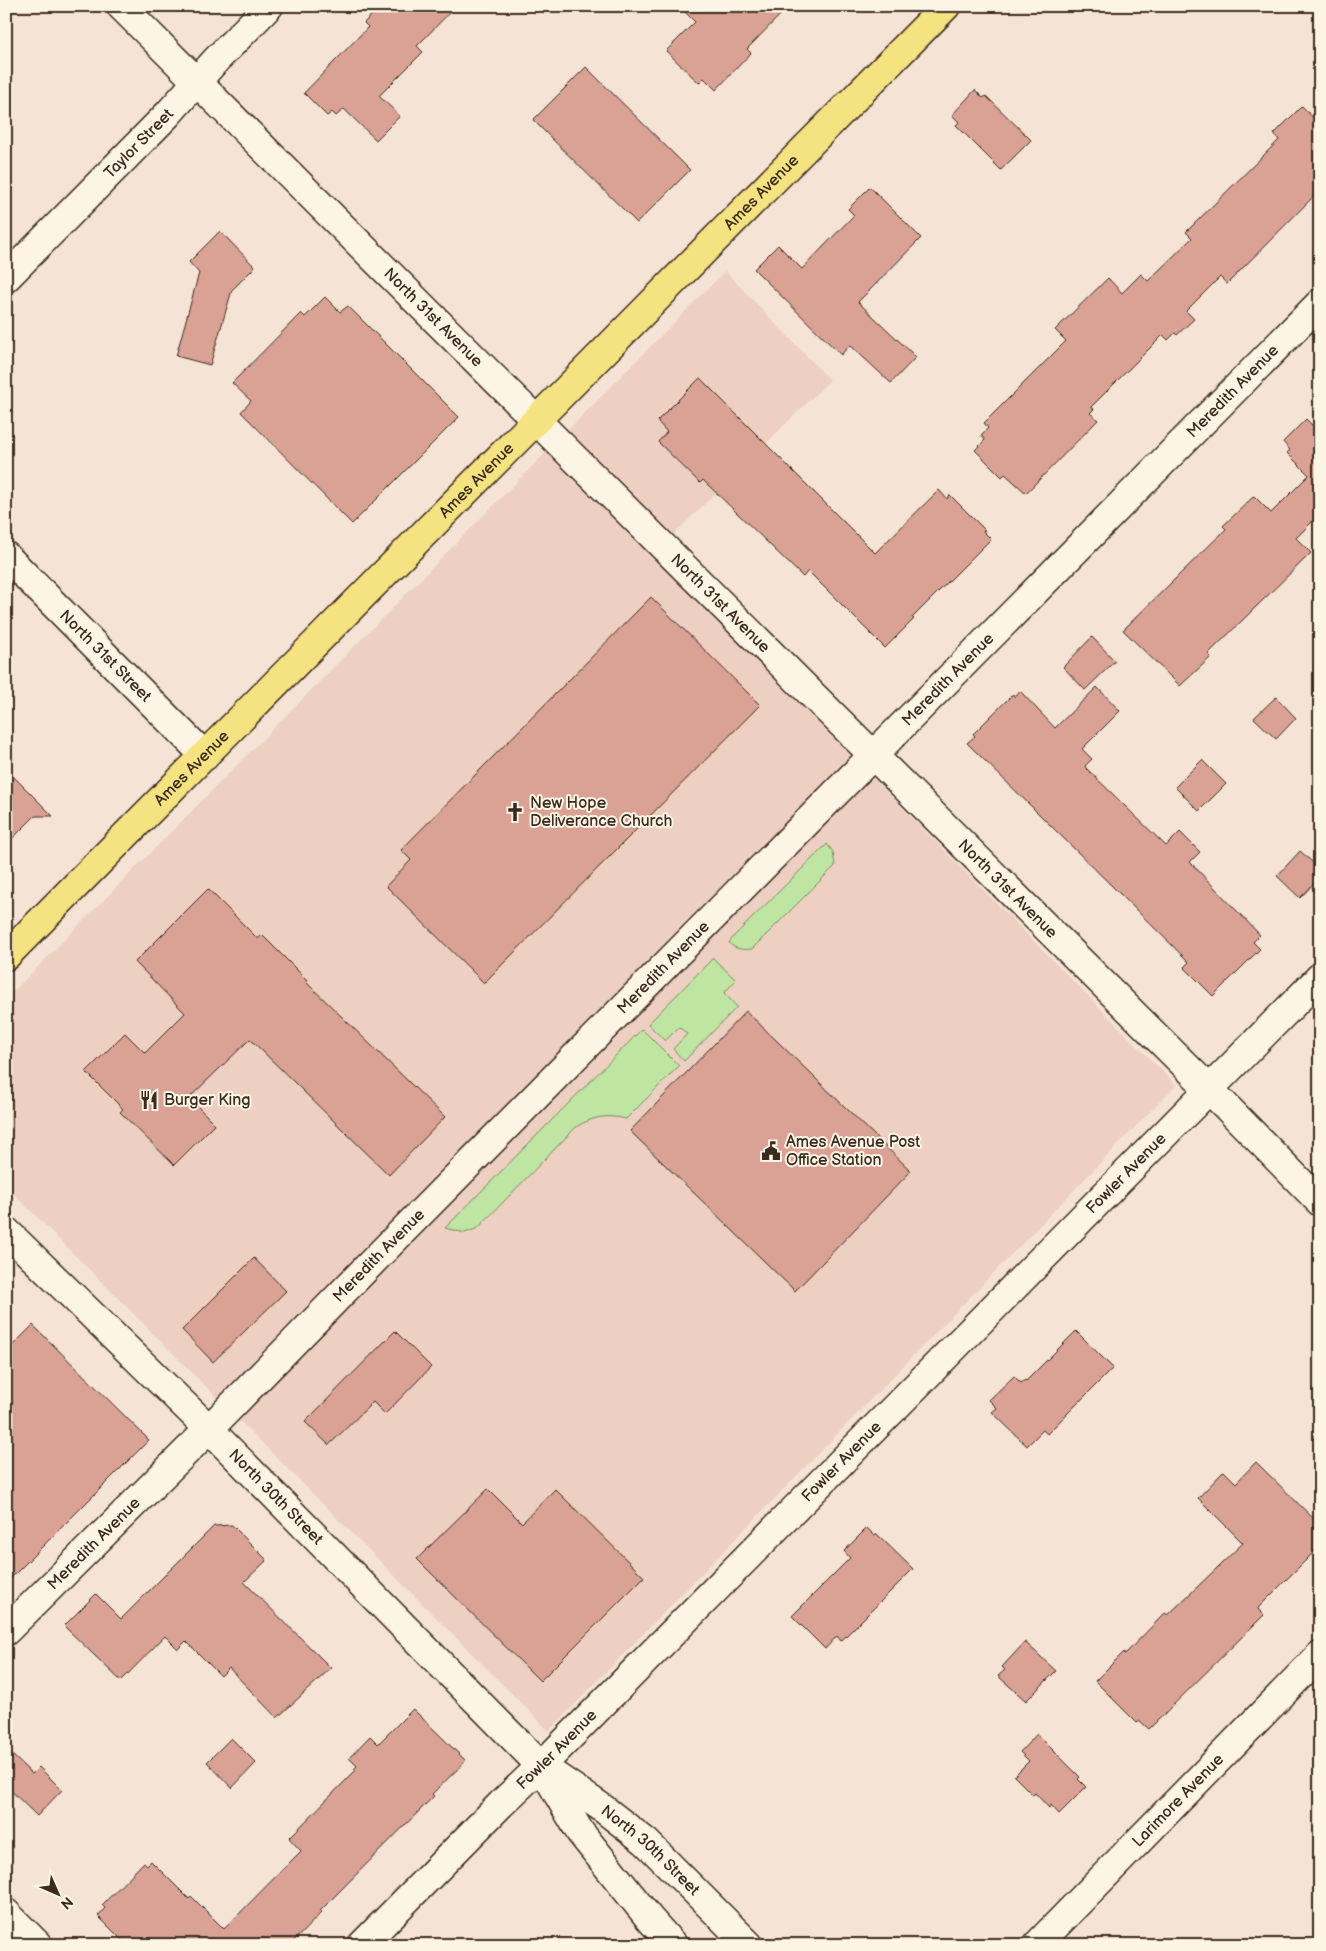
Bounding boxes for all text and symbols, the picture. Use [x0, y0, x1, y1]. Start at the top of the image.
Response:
street label: Taylor Street [100, 105, 178, 182]
street label: Ames Avenue [720, 151, 803, 234]
street label: North 31st Avenue [380, 264, 487, 371]
street label: Meredith Avenue [1183, 341, 1283, 442]
street label: Ames Avenue [435, 438, 518, 522]
street label: North 31st Avenue [667, 550, 774, 657]
street label: North 31st Street [56, 606, 155, 706]
street label: Meredith Avenue [898, 629, 998, 730]
street label: Ames Avenue [150, 726, 233, 810]
place label: New Hope Deliverance Church [530, 794, 673, 831]
church icon: New Hope Deliverance Church [504, 801, 526, 823]
street label: North 31st Avenue [954, 835, 1062, 943]
street label: Meredith Avenue [613, 917, 714, 1018]
restaurant icon: Burger King [138, 1089, 160, 1111]
place label: Burger King [164, 1091, 251, 1110]
street label: Fowler Avenue [1082, 1129, 1170, 1218]
place label: Ames Avenue Post Office Station [786, 1133, 920, 1170]
public building icon: Ames Avenue Post Office Station [760, 1140, 782, 1162]
street label: Meredith Avenue [329, 1205, 429, 1306]
street label: Fowler Avenue [798, 1417, 886, 1506]
street label: North 30th Street [225, 1445, 327, 1549]
street label: Meredith Avenue [44, 1493, 145, 1594]
street label: Fowler Avenue [513, 1705, 601, 1794]
street label: Larimore Avenue [1128, 1750, 1228, 1851]
street label: North 30th Street [597, 1801, 704, 1900]
north arrow [32, 1868, 82, 1918]
text: N [57, 1893, 77, 1913]

